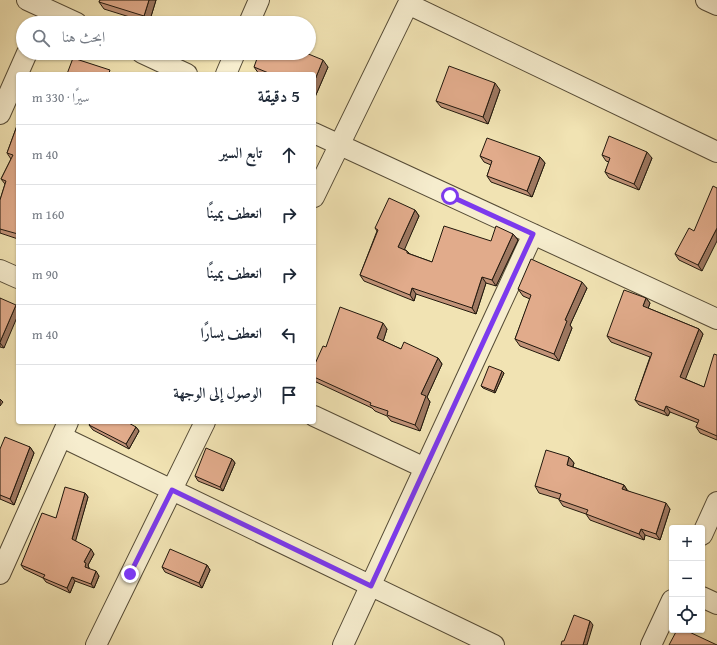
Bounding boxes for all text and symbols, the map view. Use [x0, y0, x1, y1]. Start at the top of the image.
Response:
search box [16, 16, 316, 60]
text: ابحث هنا [62, 26, 105, 47]
icon: search [30, 27, 52, 49]
text: 5 دقيقة [258, 83, 300, 108]
text: سيرًا · 330 m [32, 88, 90, 107]
text: تابع السير [220, 142, 262, 163]
icon: ahead [278, 144, 300, 166]
text: 40 m [32, 145, 58, 164]
route start [441, 187, 459, 205]
text: انعطف يمينًا [206, 202, 262, 223]
icon: right [278, 204, 300, 226]
text: 160 m [32, 205, 64, 224]
text: انعطف يمينًا [206, 262, 262, 283]
icon: right [278, 264, 300, 286]
text: 90 m [32, 265, 58, 284]
text: انعطف يسارًا [200, 322, 262, 343]
icon: left [278, 324, 300, 346]
text: 40 m [32, 325, 58, 344]
text: الوصول إلى الوجهة [173, 382, 262, 403]
icon: arrive [278, 384, 300, 406]
map controls [669, 525, 705, 633]
button: + [669, 525, 705, 561]
button: − [669, 561, 705, 597]
route end [121, 565, 139, 583]
button: locate [669, 597, 705, 633]

